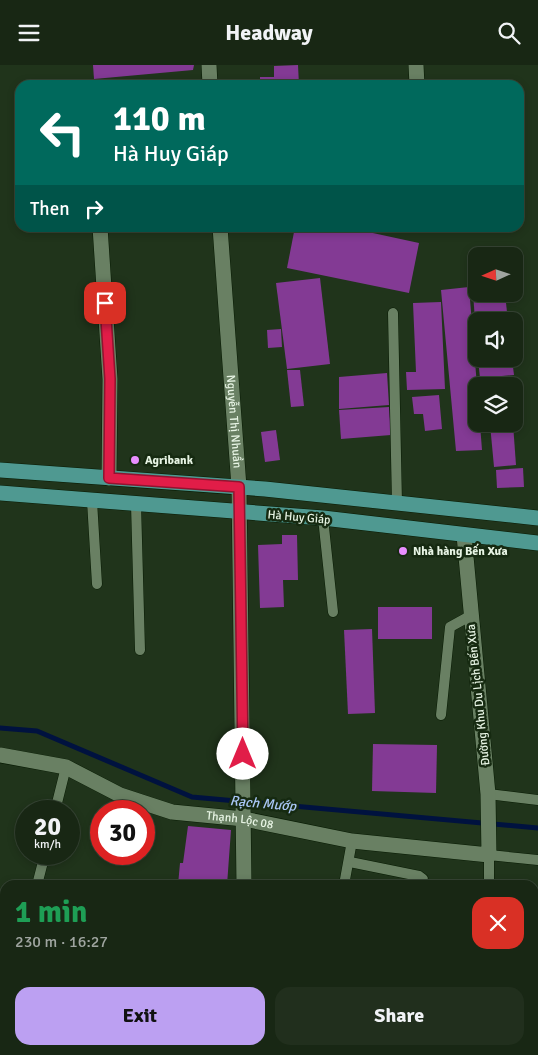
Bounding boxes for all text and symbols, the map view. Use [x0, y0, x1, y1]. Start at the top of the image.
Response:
icon: menu [15, 19, 43, 47]
text: Headway [225, 19, 313, 46]
icon: search [495, 19, 523, 47]
text: 110 m [113, 97, 206, 140]
icon: left [30, 100, 95, 165]
text: Hà Huy Giáp [113, 140, 229, 167]
icon: right [80, 195, 108, 223]
text: Then [30, 197, 70, 221]
north arrow [468, 247, 522, 303]
map controls [468, 247, 523, 432]
pin [84, 282, 126, 324]
icon: arrive [91, 289, 119, 317]
button: sound [468, 312, 523, 367]
street label: Nguyễn Thị Nhuần [223, 374, 245, 469]
button: layers [468, 377, 523, 432]
place label: Agribank [145, 453, 194, 468]
marker: Agribank [129, 454, 141, 466]
street label: Hà Huy Giáp [267, 507, 331, 528]
place label: Nhà hàng Bến Xưa [413, 543, 508, 559]
marker: Nhà hàng Bến Xưa [397, 545, 409, 557]
street label: Đường Khu Du Lịch Bến Xưa [464, 623, 493, 767]
position arrow [216, 727, 268, 779]
water label: Rạch Mướp [229, 792, 297, 815]
speed limit sign: 30 [90, 800, 155, 865]
street label: Thạnh Lộc 08 [206, 808, 275, 833]
text: 20 [34, 811, 61, 842]
text: km/h [34, 837, 61, 852]
text: 1 min [15, 894, 87, 931]
button: close [472, 897, 524, 949]
text: 230 m · 16:27 [15, 932, 108, 952]
button: Exit [15, 987, 265, 1045]
button: Share [275, 987, 524, 1045]

